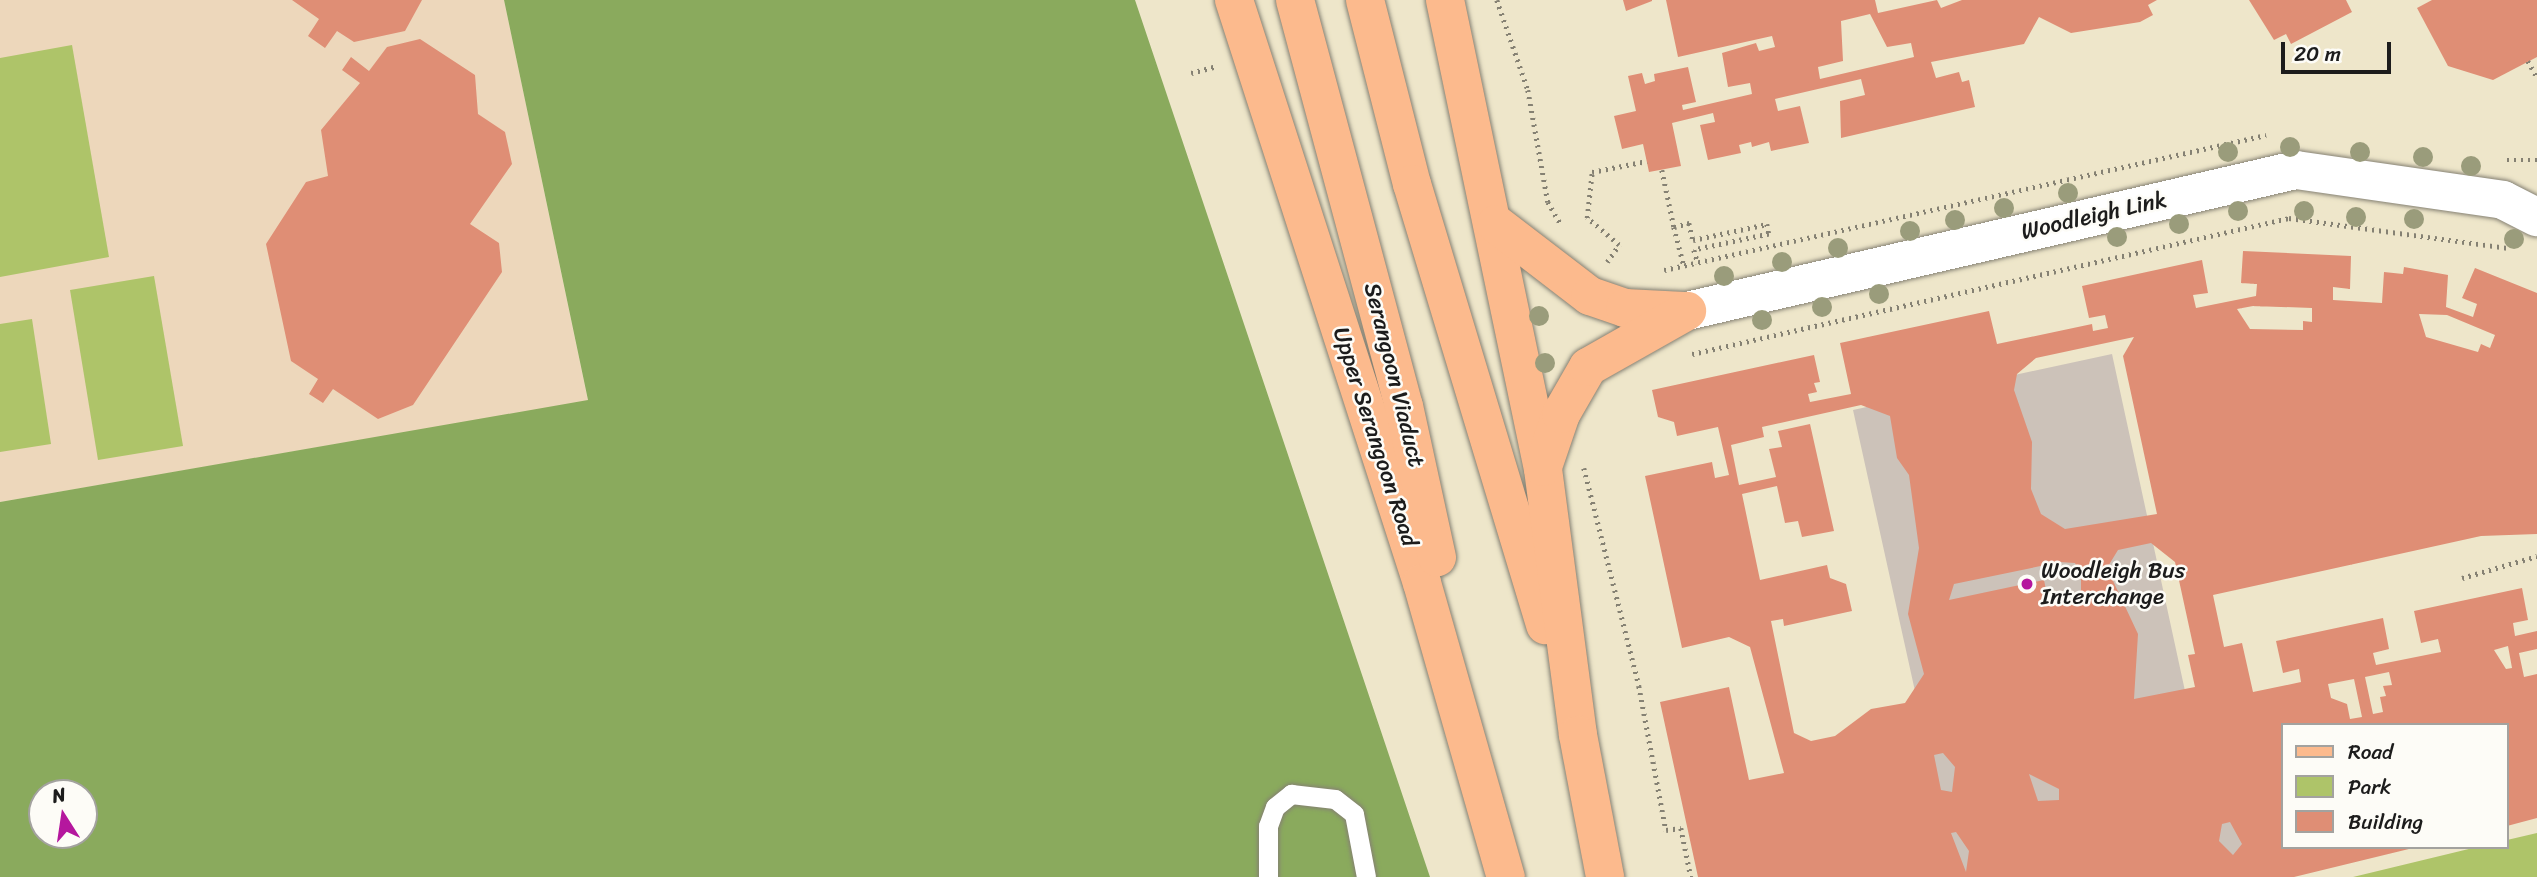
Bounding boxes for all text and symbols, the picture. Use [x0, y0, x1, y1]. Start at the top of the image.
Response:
scale bar [2285, 28, 2395, 72]
text: 20 m [2294, 35, 2341, 73]
street label: Woodleigh Link [2019, 186, 2169, 246]
street label: Serangoon Viaduct [1358, 280, 1430, 470]
street label: Upper Serangoon Road [1327, 324, 1423, 550]
place label: Woodleigh Bus Interchange [2041, 557, 2185, 611]
marker: Woodleigh Bus Interchange [2019, 576, 2035, 592]
legend [2282, 723, 2509, 849]
text: Road [2348, 733, 2393, 771]
text: Park [2348, 768, 2391, 806]
text: N [49, 777, 69, 812]
north arrow [28, 779, 98, 849]
text: Building [2348, 803, 2423, 841]

